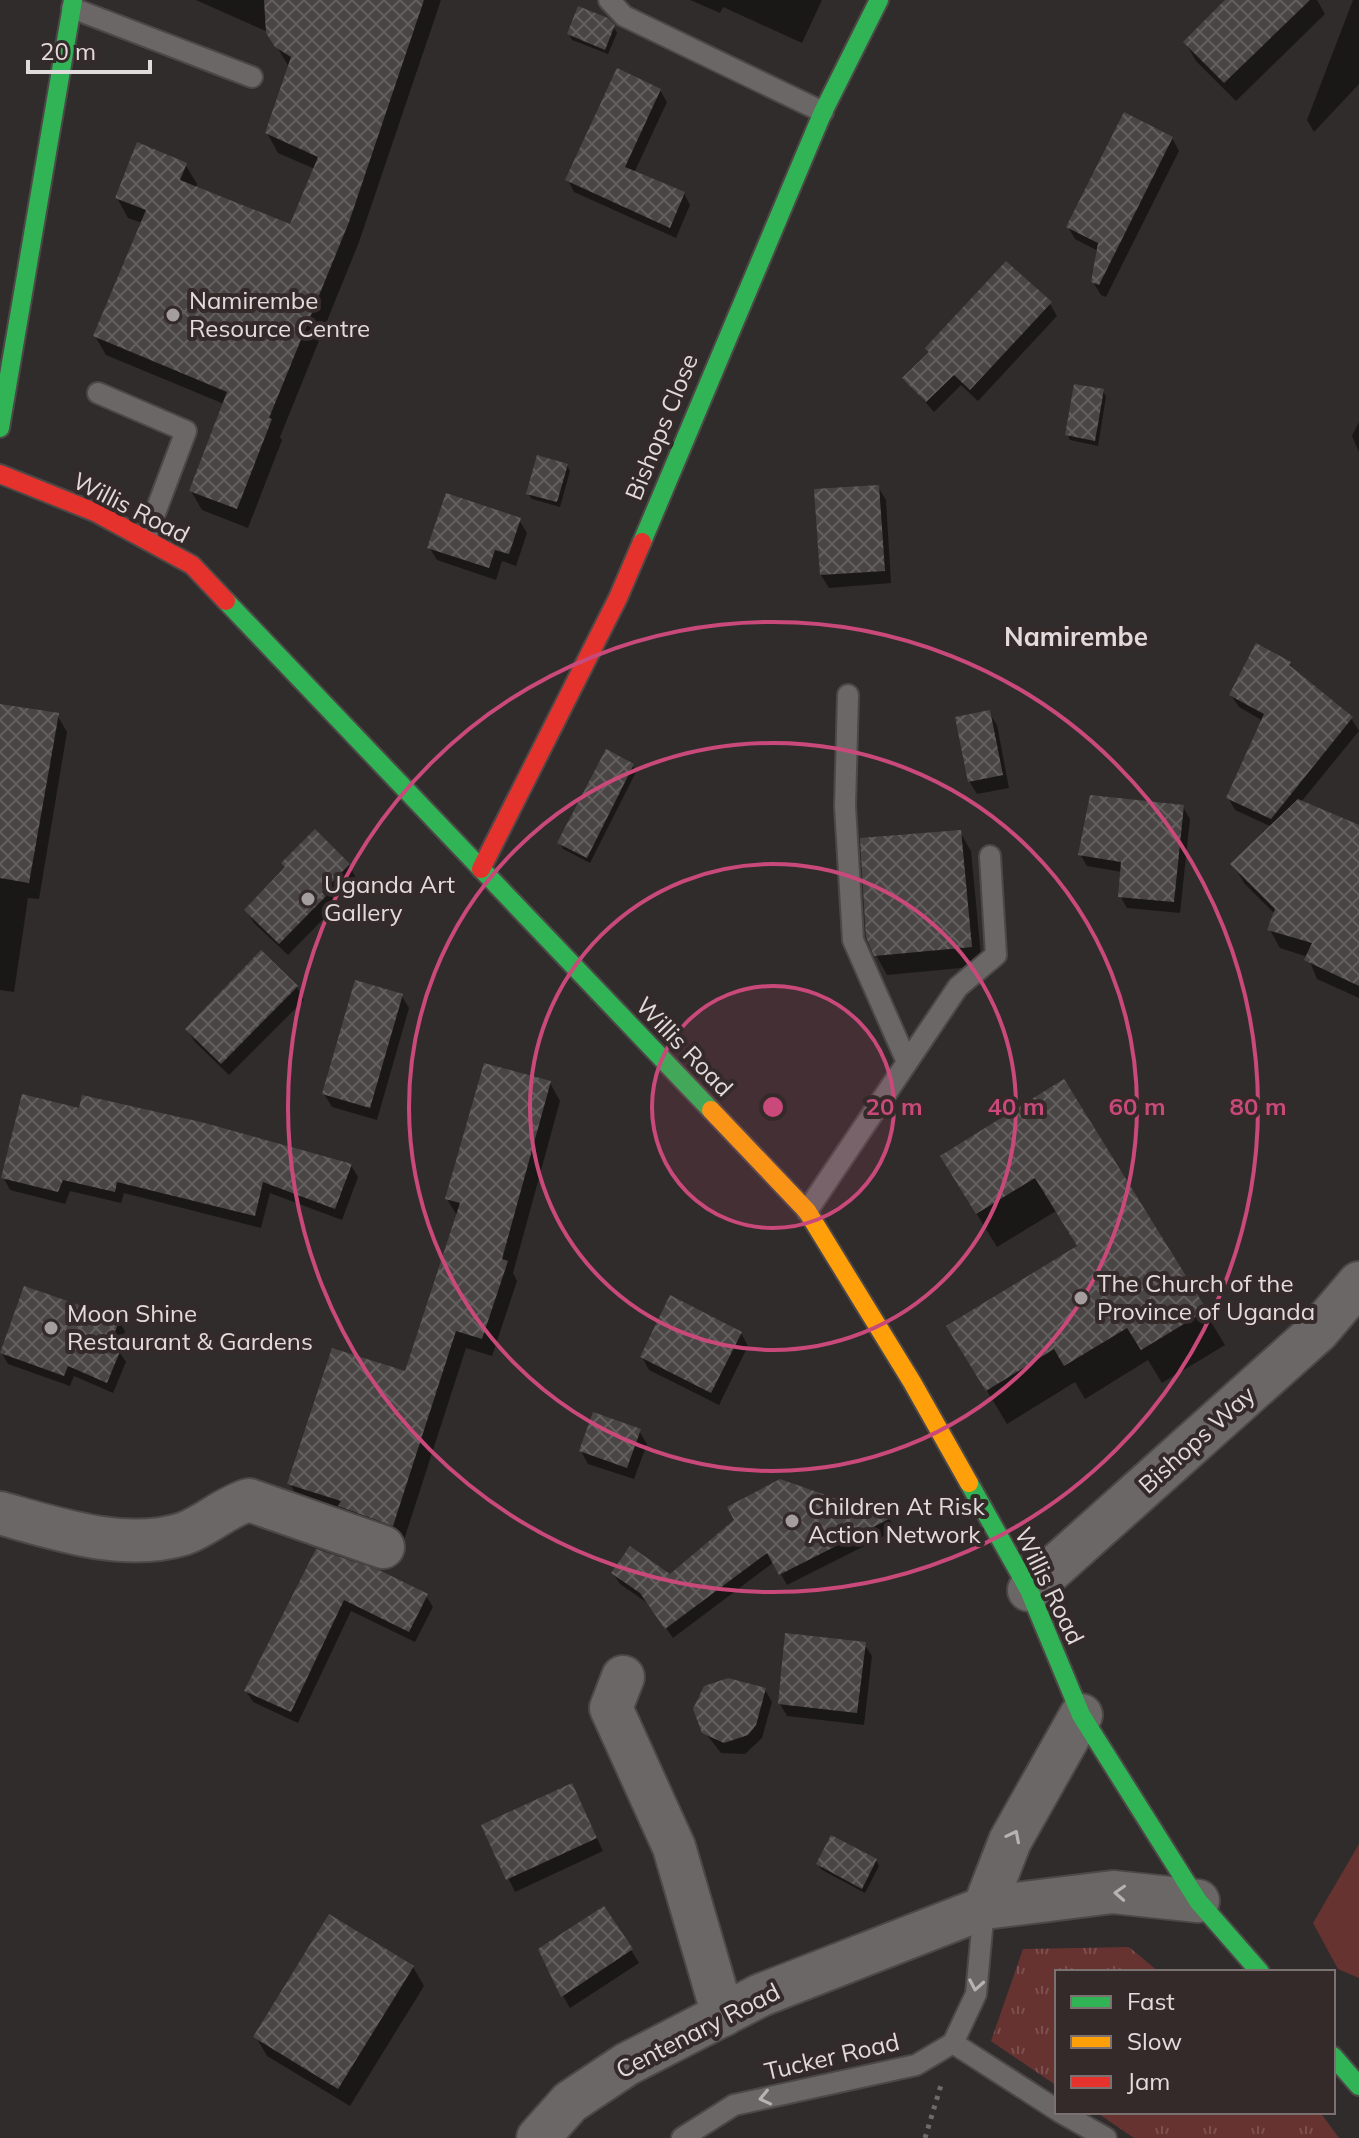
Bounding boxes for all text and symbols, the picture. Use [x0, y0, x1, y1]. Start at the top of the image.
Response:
scale bar [28, 24, 150, 74]
text: 20 m [40, 36, 96, 66]
place label: Namirembe Resource Centre [189, 285, 370, 343]
marker: Namirembe Resource Centre [164, 306, 182, 324]
street label: Bishops Close [618, 349, 704, 504]
street label: Willis Road [68, 465, 195, 549]
district label: Namirembe [1004, 620, 1148, 653]
place label: Uganda Art Gallery [324, 869, 455, 927]
marker: Uganda Art Gallery [299, 890, 317, 908]
street label: Willis Road [630, 990, 739, 1102]
text: 20 m [866, 1091, 922, 1121]
text: 40 m [988, 1091, 1044, 1121]
text: 60 m [1109, 1091, 1165, 1121]
text: 80 m [1230, 1091, 1286, 1121]
centre of rings [759, 1093, 787, 1121]
place label: The Church of the Province of Uganda [1097, 1268, 1315, 1326]
marker: The Church of the Province of Uganda [1072, 1289, 1090, 1307]
place label: Moon Shine Restaurant & Gardens [67, 1298, 313, 1356]
marker: Moon Shine Restaurant & Gardens [42, 1319, 60, 1337]
street label: Bishops Way [1132, 1379, 1261, 1499]
place label: Children At Risk Action Network [808, 1491, 985, 1549]
marker: Children At Risk Action Network [783, 1512, 801, 1530]
street label: Willis Road [1009, 1522, 1091, 1649]
one-way arrow [1004, 1829, 1020, 1844]
one-way arrow [1113, 1885, 1126, 1902]
legend [1055, 1970, 1335, 2114]
street label: Centenary Road [611, 1976, 784, 2084]
one-way arrow [968, 1978, 985, 1992]
text: Fast [1127, 1986, 1175, 2016]
street label: Tucker Road [761, 2026, 902, 2086]
text: Slow [1127, 2026, 1182, 2056]
text: Jam [1127, 2066, 1170, 2096]
one-way arrow [759, 2089, 773, 2106]

